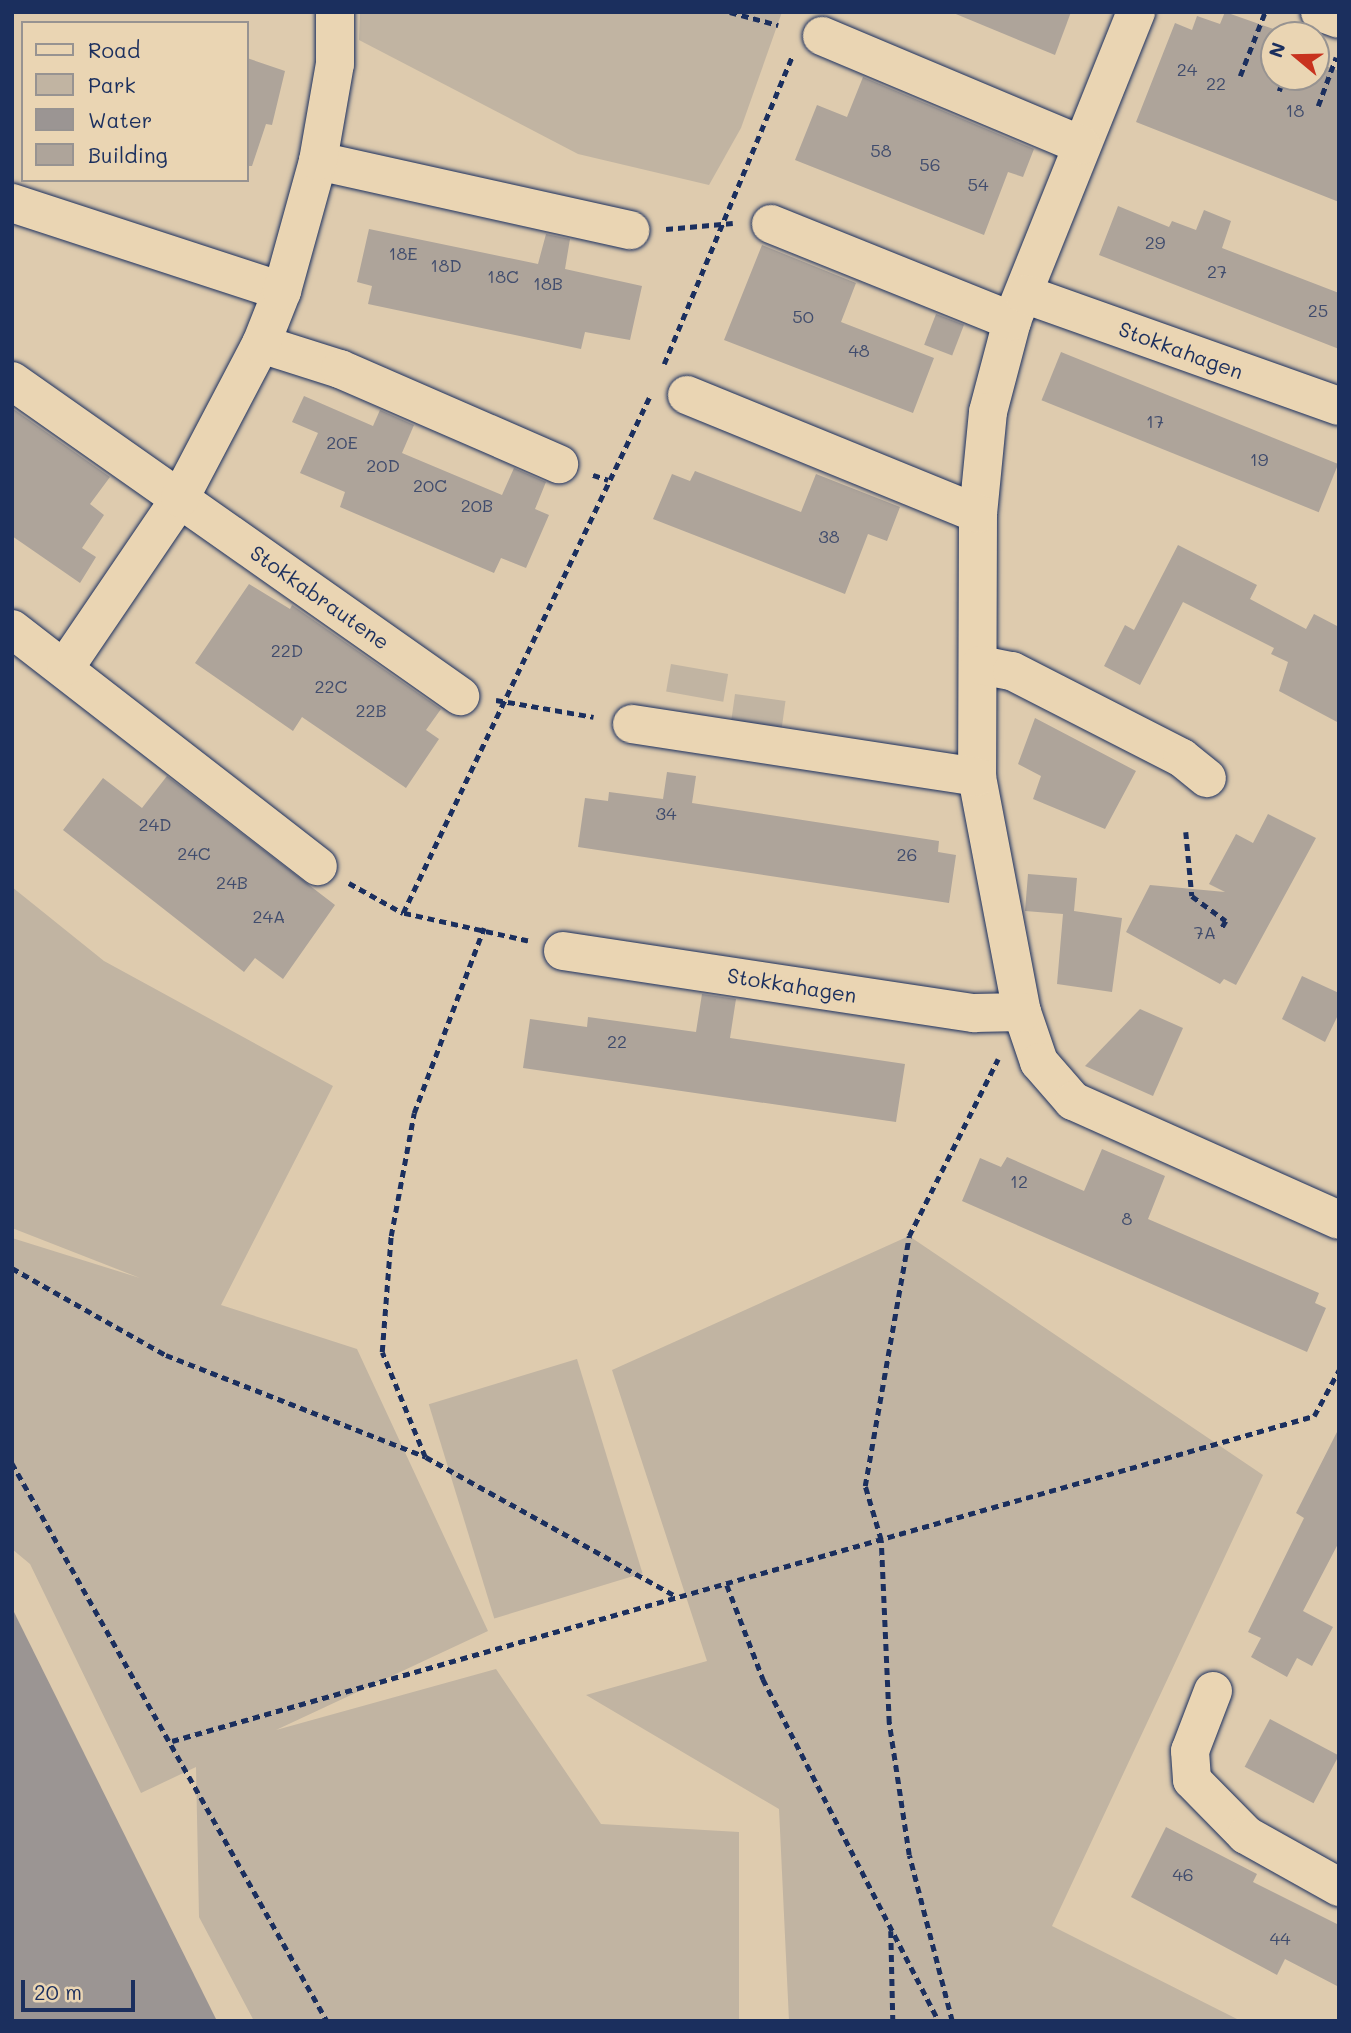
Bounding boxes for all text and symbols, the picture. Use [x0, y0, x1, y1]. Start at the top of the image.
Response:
legend [21, 21, 248, 182]
north arrow [1260, 21, 1330, 91]
text: Road [88, 36, 140, 63]
text: N [1262, 39, 1291, 61]
house number: 24 [1177, 58, 1197, 80]
text: Park [88, 71, 136, 98]
house number: 22 [1206, 72, 1226, 94]
house number: 18 [1286, 99, 1304, 121]
text: Water [88, 106, 152, 133]
house number: 58 [870, 139, 892, 161]
text: Building [88, 141, 168, 168]
house number: 56 [919, 153, 941, 175]
house number: 54 [967, 173, 989, 195]
house number: 29 [1145, 231, 1165, 253]
house number: 18E [388, 242, 418, 264]
house number: 18D [430, 254, 462, 276]
house number: 27 [1207, 260, 1227, 282]
house number: 18C [487, 265, 519, 287]
house number: 18B [533, 272, 563, 294]
house number: 25 [1308, 299, 1328, 321]
house number: 50 [792, 305, 814, 327]
street label: Stokkahagen [1115, 316, 1247, 384]
house number: 48 [848, 339, 870, 361]
house number: 17 [1146, 410, 1164, 432]
house number: 20E [326, 431, 358, 453]
house number: 19 [1250, 448, 1268, 470]
house number: 20D [366, 454, 400, 476]
house number: 20C [413, 474, 447, 496]
house number: 20B [461, 494, 493, 516]
house number: 38 [818, 525, 840, 547]
street label: Stokkabrautene [245, 540, 395, 654]
house number: 22D [271, 639, 303, 661]
house number: 22C [315, 675, 347, 697]
house number: 22B [355, 699, 387, 721]
house number: 34 [655, 802, 677, 824]
house number: 24D [139, 813, 171, 835]
house number: 24C [177, 842, 211, 864]
house number: 26 [897, 843, 917, 865]
house number: 24B [216, 871, 248, 893]
house number: 24A [252, 905, 286, 927]
house number: 7A [1194, 921, 1216, 943]
street label: Stokkahagen [726, 962, 858, 1008]
house number: 22 [607, 1030, 627, 1052]
house number: 12 [1010, 1170, 1028, 1192]
house number: 8 [1122, 1207, 1132, 1229]
house number: 46 [1172, 1863, 1194, 1885]
house number: 44 [1269, 1927, 1291, 1949]
scale bar [24, 1966, 138, 2010]
text: 20 m [34, 1978, 82, 2005]

